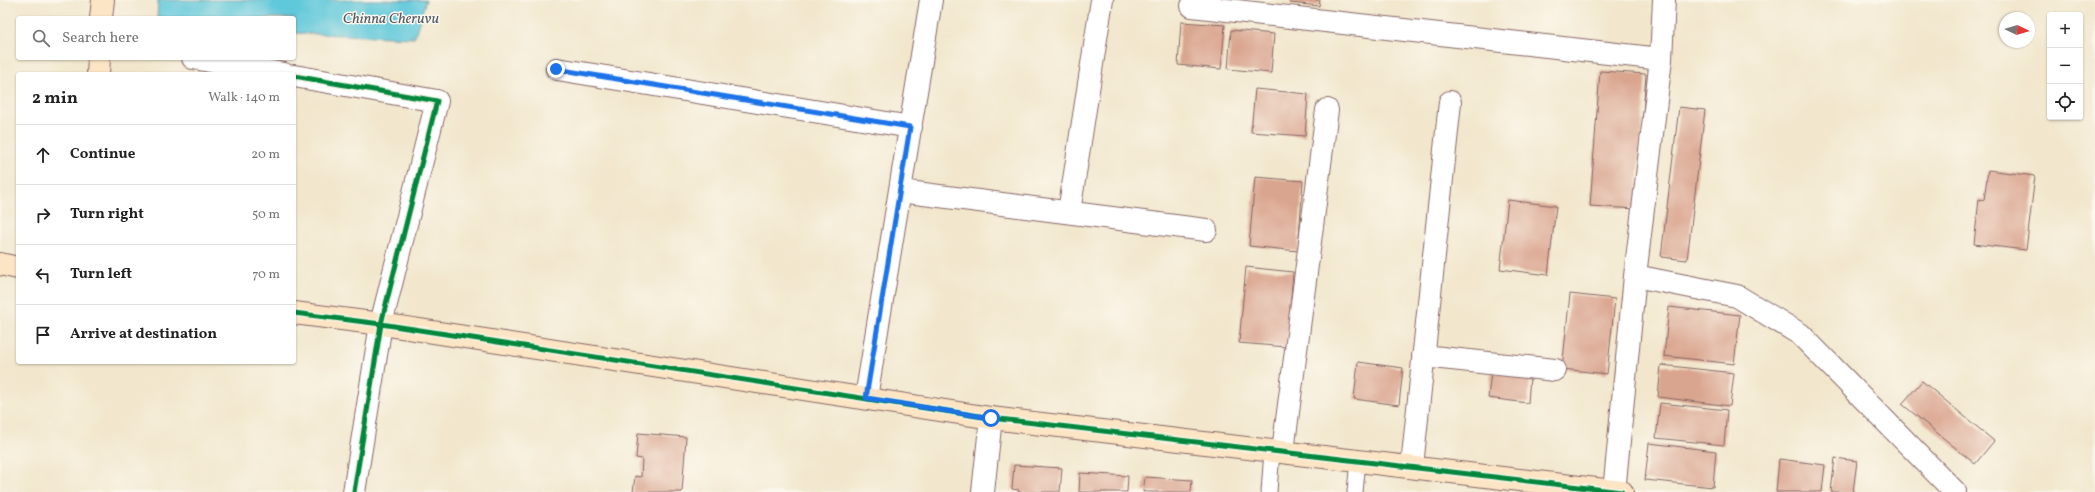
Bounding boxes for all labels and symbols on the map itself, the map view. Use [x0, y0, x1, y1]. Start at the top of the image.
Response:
water label: Chinna Cheruvu [343, 9, 440, 30]
north arrow [1999, 12, 2035, 48]
route end [547, 60, 565, 78]
route start [982, 409, 1000, 427]

